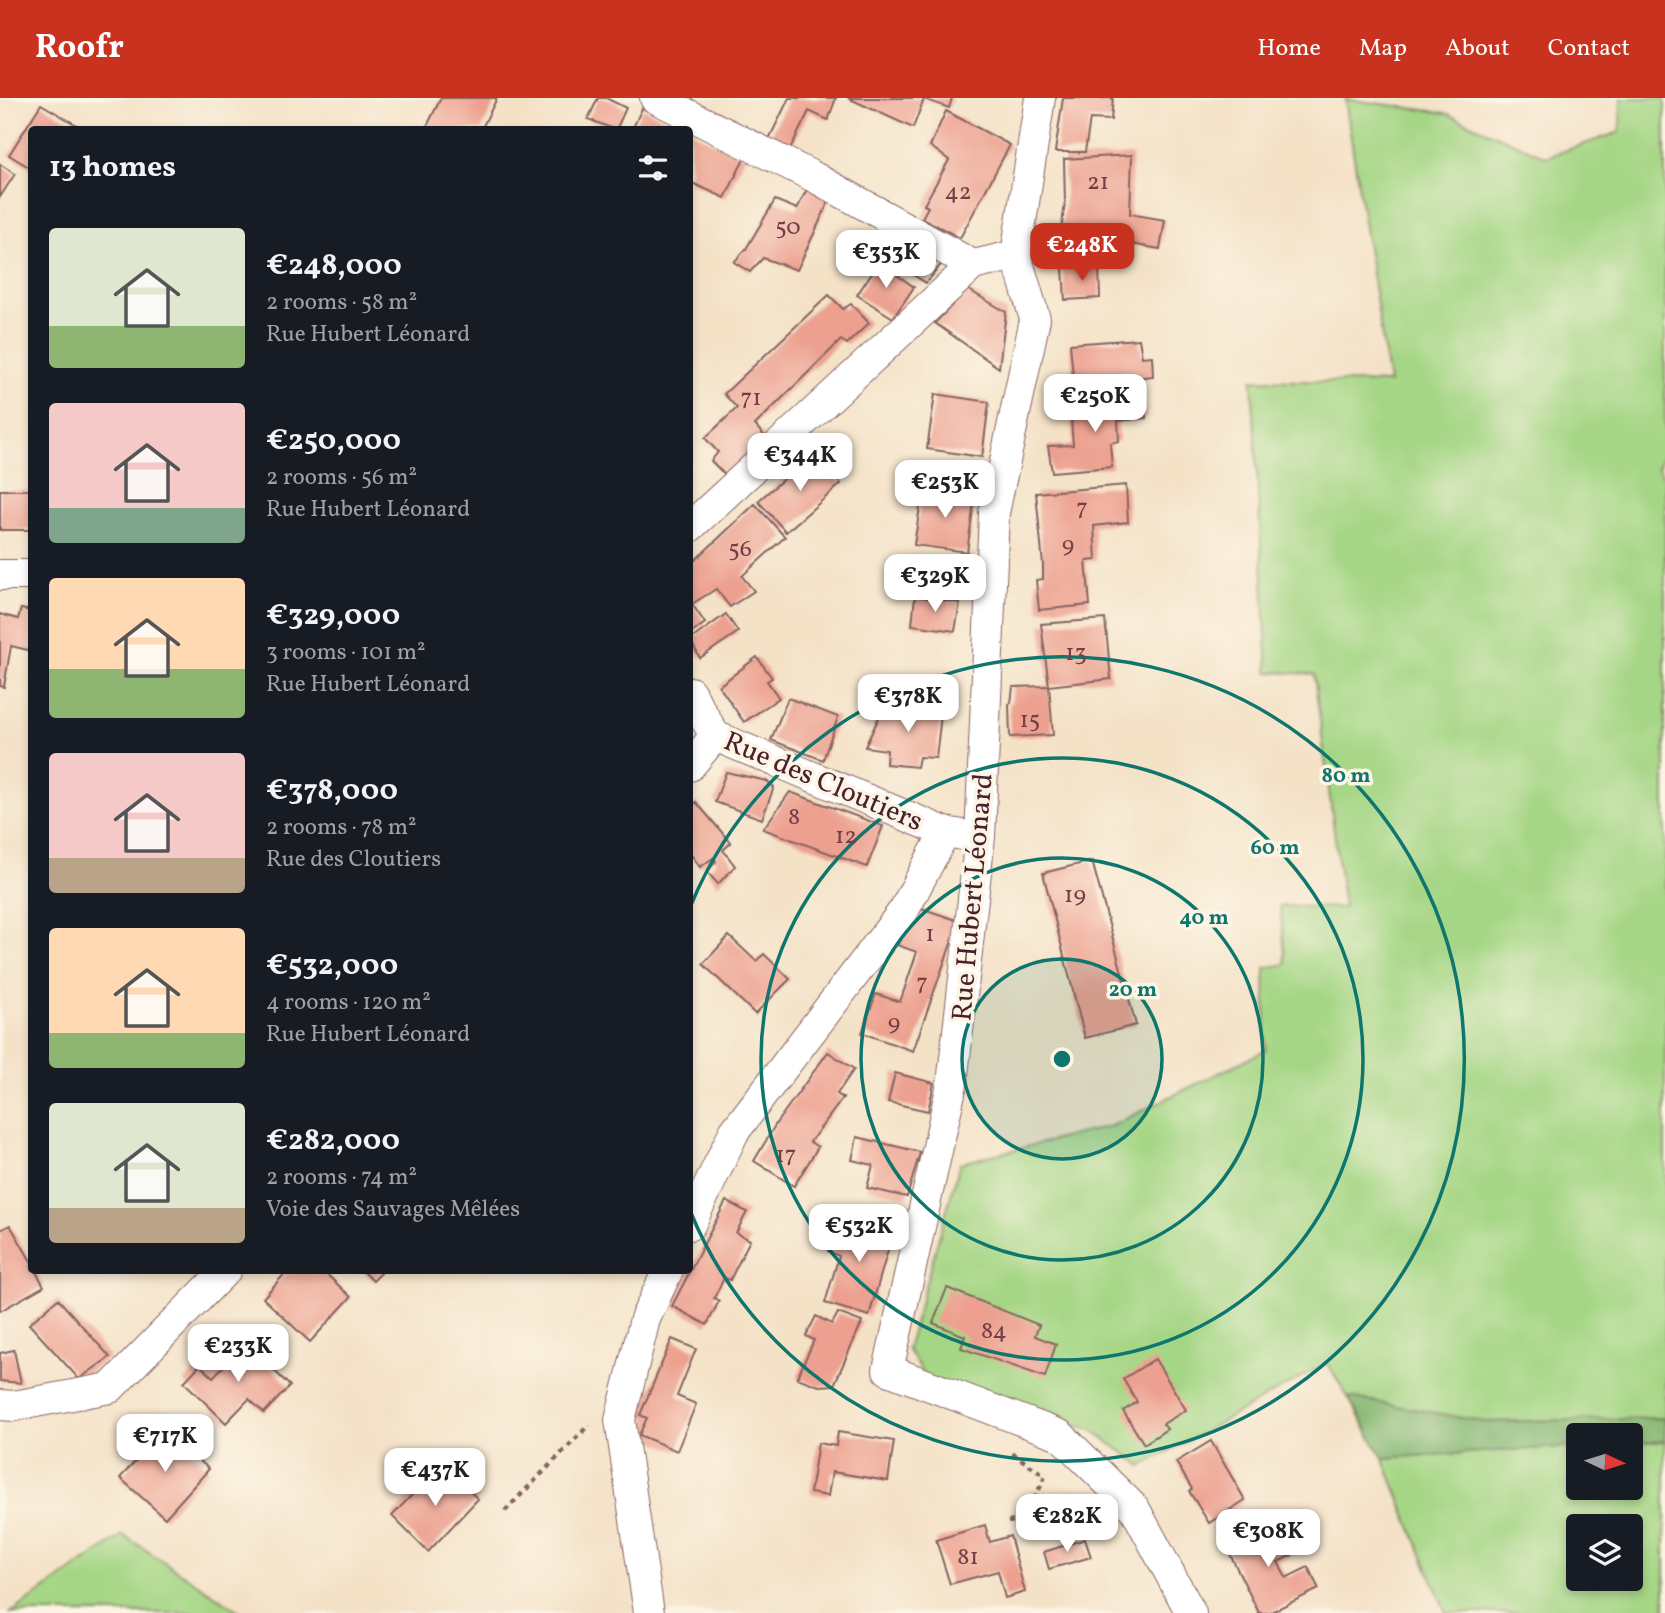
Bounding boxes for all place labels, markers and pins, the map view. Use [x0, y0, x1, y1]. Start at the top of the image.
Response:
pin: €248K [1033, 223, 1131, 283]
pin: €353K [837, 230, 935, 290]
pin: €250K [1046, 374, 1144, 434]
pin: €344K [751, 434, 849, 493]
pin: €253K [896, 460, 994, 520]
pin: €329K [886, 554, 984, 614]
pin: €378K [859, 674, 957, 734]
centre of rings [1050, 1047, 1074, 1071]
pin: €532K [810, 1204, 908, 1264]
pin: €233K [189, 1324, 287, 1384]
pin: €717K [116, 1414, 214, 1474]
pin: €437K [386, 1448, 484, 1508]
pin: €282K [1018, 1494, 1116, 1554]
pin: €308K [1219, 1510, 1317, 1569]

